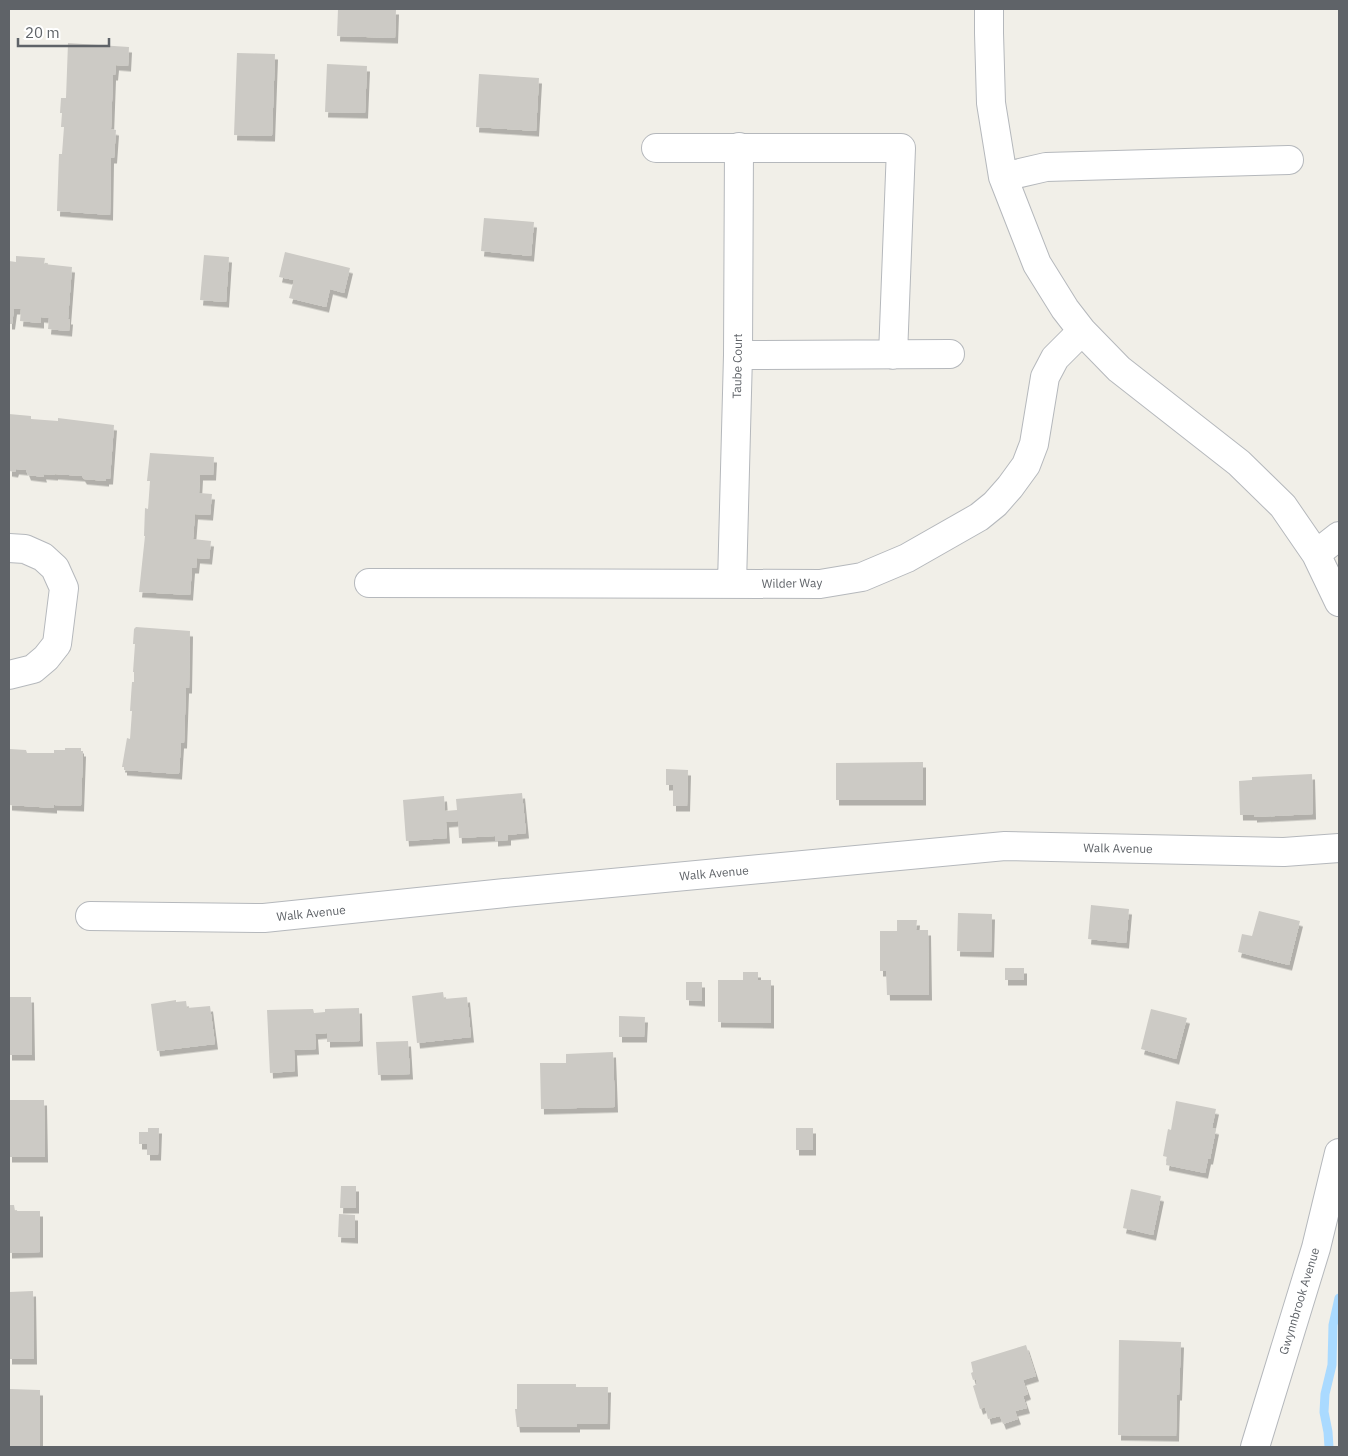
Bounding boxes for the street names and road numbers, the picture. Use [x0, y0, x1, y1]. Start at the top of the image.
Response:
street label: Taube Court [729, 333, 745, 399]
street label: Wilder Way [762, 575, 822, 591]
street label: Walk Avenue [1083, 840, 1153, 856]
street label: Walk Avenue [679, 862, 750, 883]
street label: Walk Avenue [276, 902, 347, 924]
street label: Gwynnbrook Avenue [1276, 1245, 1323, 1356]

